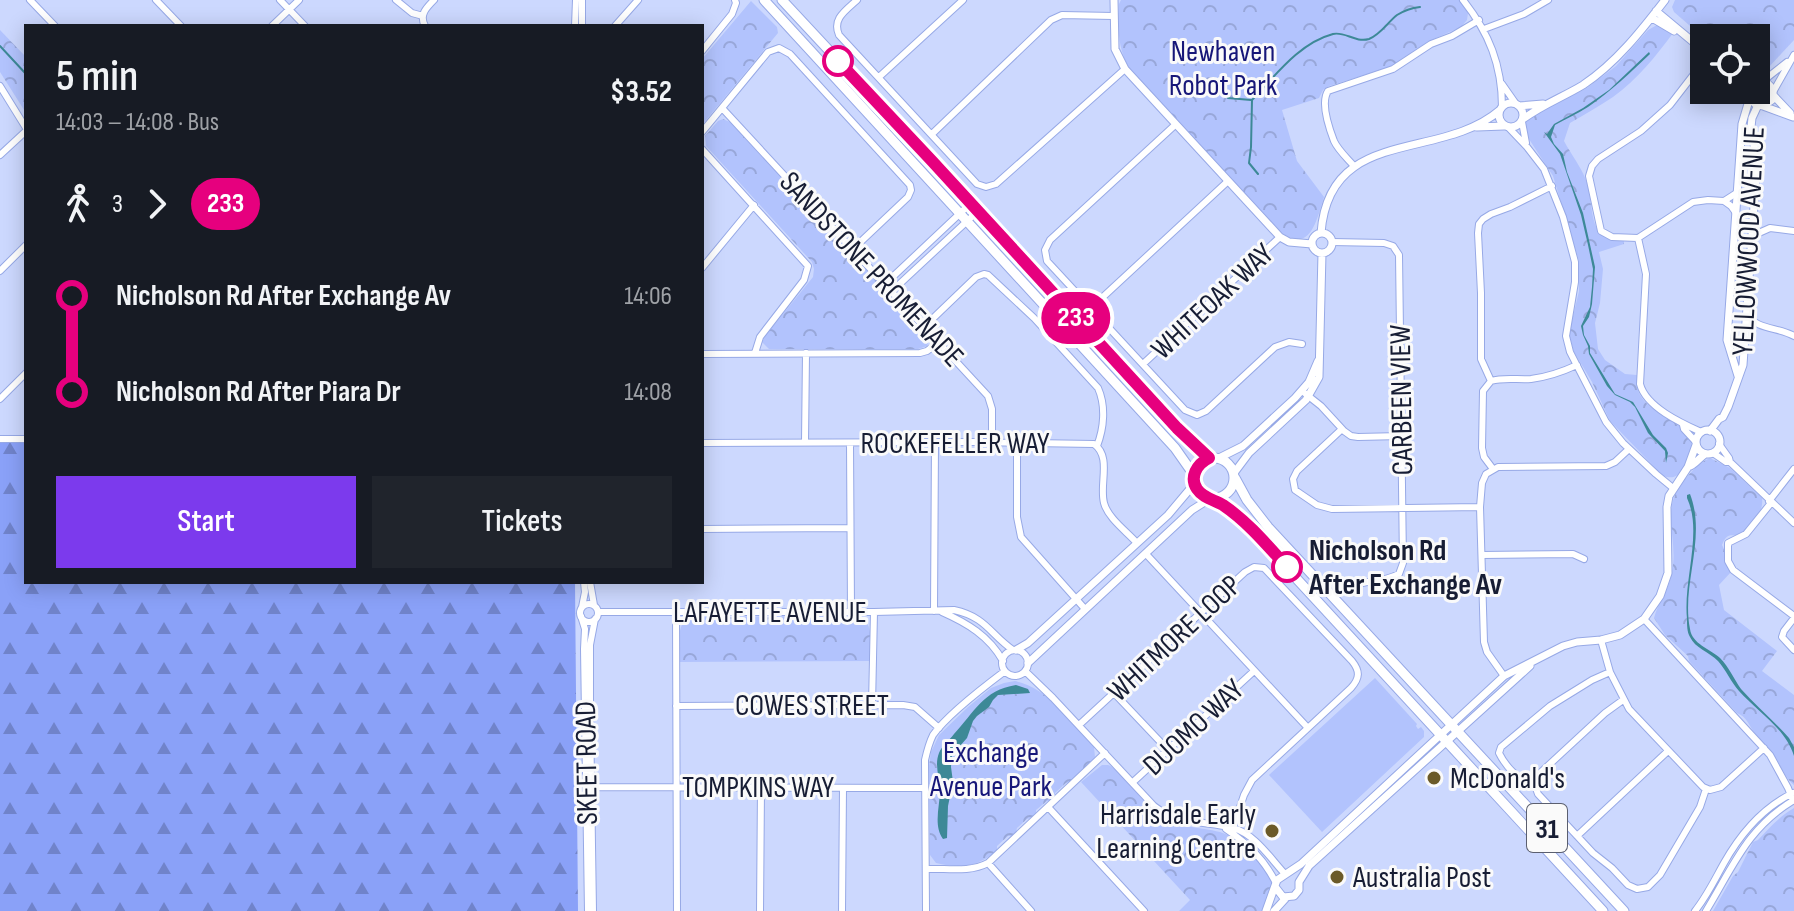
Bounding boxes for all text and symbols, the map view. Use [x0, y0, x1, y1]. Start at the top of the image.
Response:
map controls [1690, 24, 1770, 104]
button: locate [1690, 24, 1770, 104]
park label: Newhaven Robot Park [1169, 34, 1278, 104]
unlabelled marker [823, 46, 853, 76]
text: 5 min [56, 50, 138, 103]
text: $3.52 [610, 74, 672, 110]
text: 14:03 – 14:08 · Bus [56, 107, 219, 138]
street label: YELLOWWOOD AVENUE [1725, 126, 1773, 357]
street label: SANDSTONE PROMENADE [772, 165, 971, 375]
icon: walk [56, 182, 100, 226]
icon: forward [135, 182, 179, 226]
text: 233 [207, 187, 244, 220]
text: 3 [112, 189, 123, 220]
street label: WHITEOAK WAY [1144, 236, 1282, 367]
text: Nicholson Rd After Exchange Av [116, 278, 451, 314]
text: 14:06 [624, 281, 672, 312]
line badge: 233 [1030, 292, 1122, 344]
text: 233 [1057, 301, 1095, 334]
street label: CARBEEN VIEW [1383, 324, 1421, 476]
text: Nicholson Rd After Piara Dr [116, 374, 401, 410]
text: 14:08 [624, 377, 672, 408]
street label: ROCKEFELLER WAY [860, 426, 1050, 462]
button: Start [56, 476, 356, 568]
button: Tickets [372, 476, 672, 568]
place label: Nicholson Rd After Exchange Av [1308, 533, 1502, 603]
marker: Nicholson Rd After Exchange Av [1272, 552, 1302, 582]
street label: WHITMORE LOOP [1100, 568, 1249, 710]
street label: LAFAYETTE AVENUE [673, 595, 867, 631]
street label: DUOMO WAY [1136, 672, 1252, 783]
street label: COWES STREET [735, 688, 889, 724]
street label: SKEET ROAD [568, 701, 606, 825]
park label: Exchange Avenue Park [929, 735, 1053, 805]
place label: McDonald's [1450, 761, 1565, 797]
marker: McDonald's [1425, 769, 1443, 787]
street label: TOMPKINS WAY [682, 770, 835, 806]
place label: Harrisdale Early Learning Centre [1096, 797, 1256, 867]
road number: 31 [1527, 804, 1567, 852]
marker: Harrisdale Early Learning Centre [1263, 822, 1281, 840]
place label: Australia Post [1352, 860, 1491, 896]
marker: Australia Post [1328, 868, 1346, 886]

